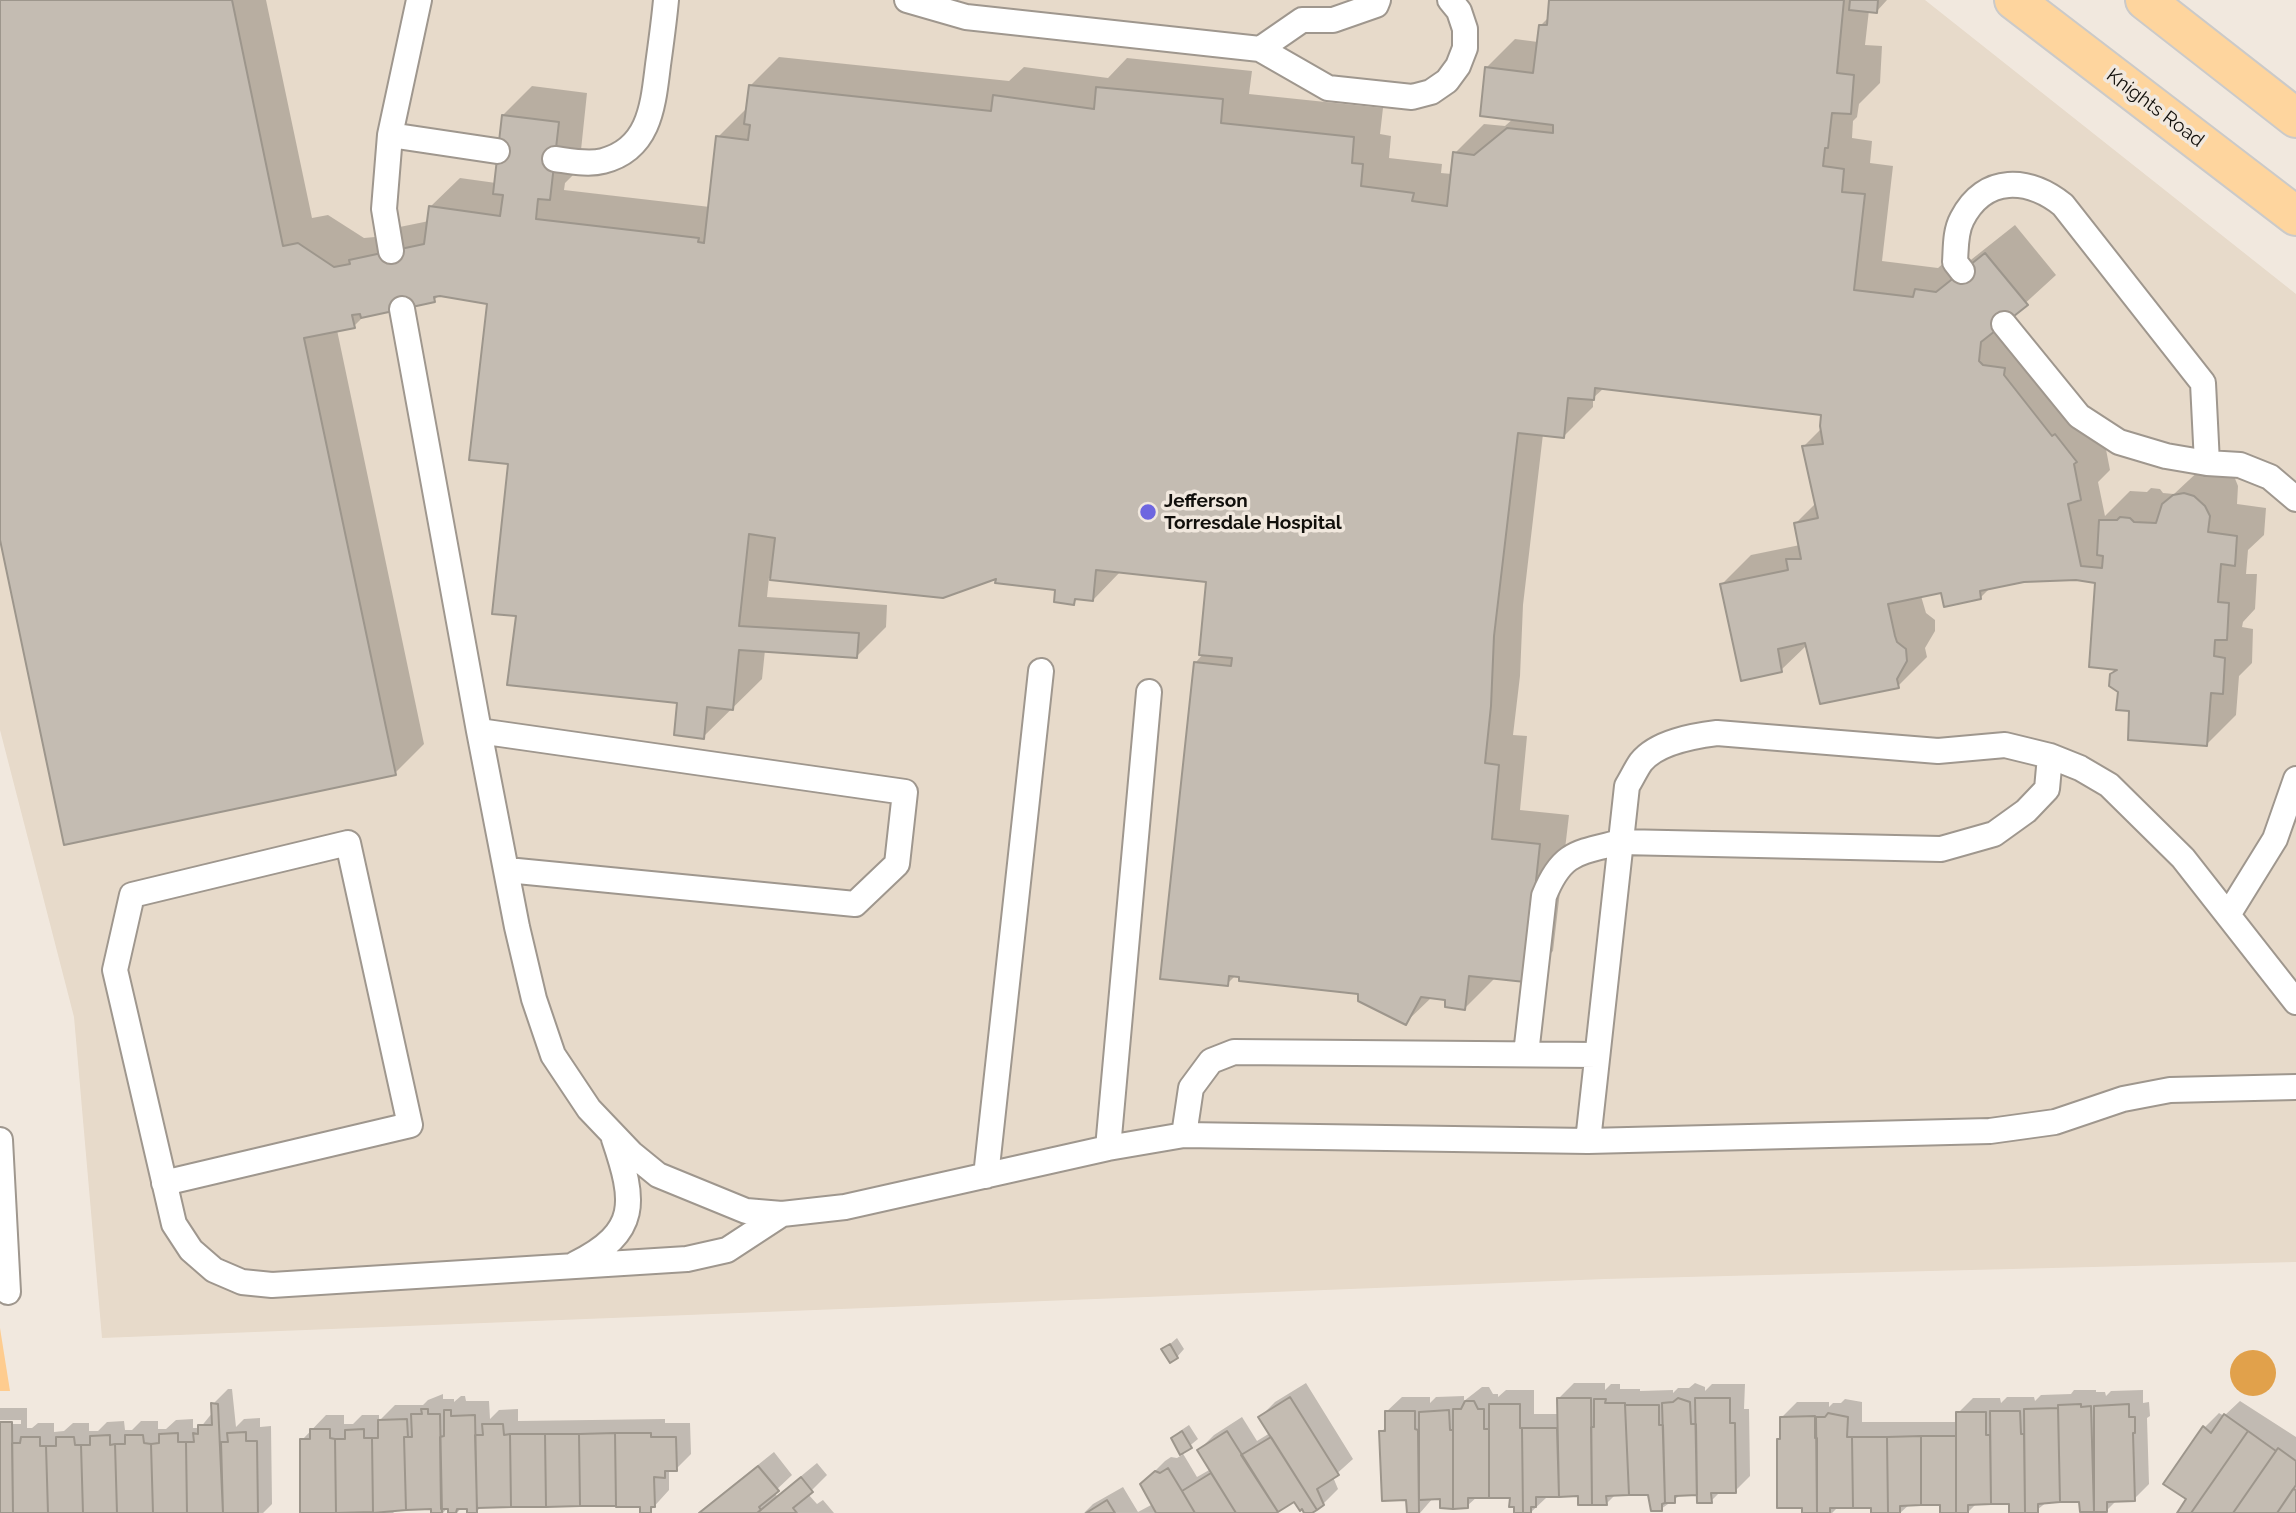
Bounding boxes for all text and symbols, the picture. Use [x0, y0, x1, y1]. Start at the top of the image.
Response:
street label: Knights Road [2102, 64, 2208, 152]
place label: Jefferson Torresdale Hospital [1164, 490, 1342, 534]
marker: Jefferson Torresdale Hospital [1138, 502, 1158, 522]

